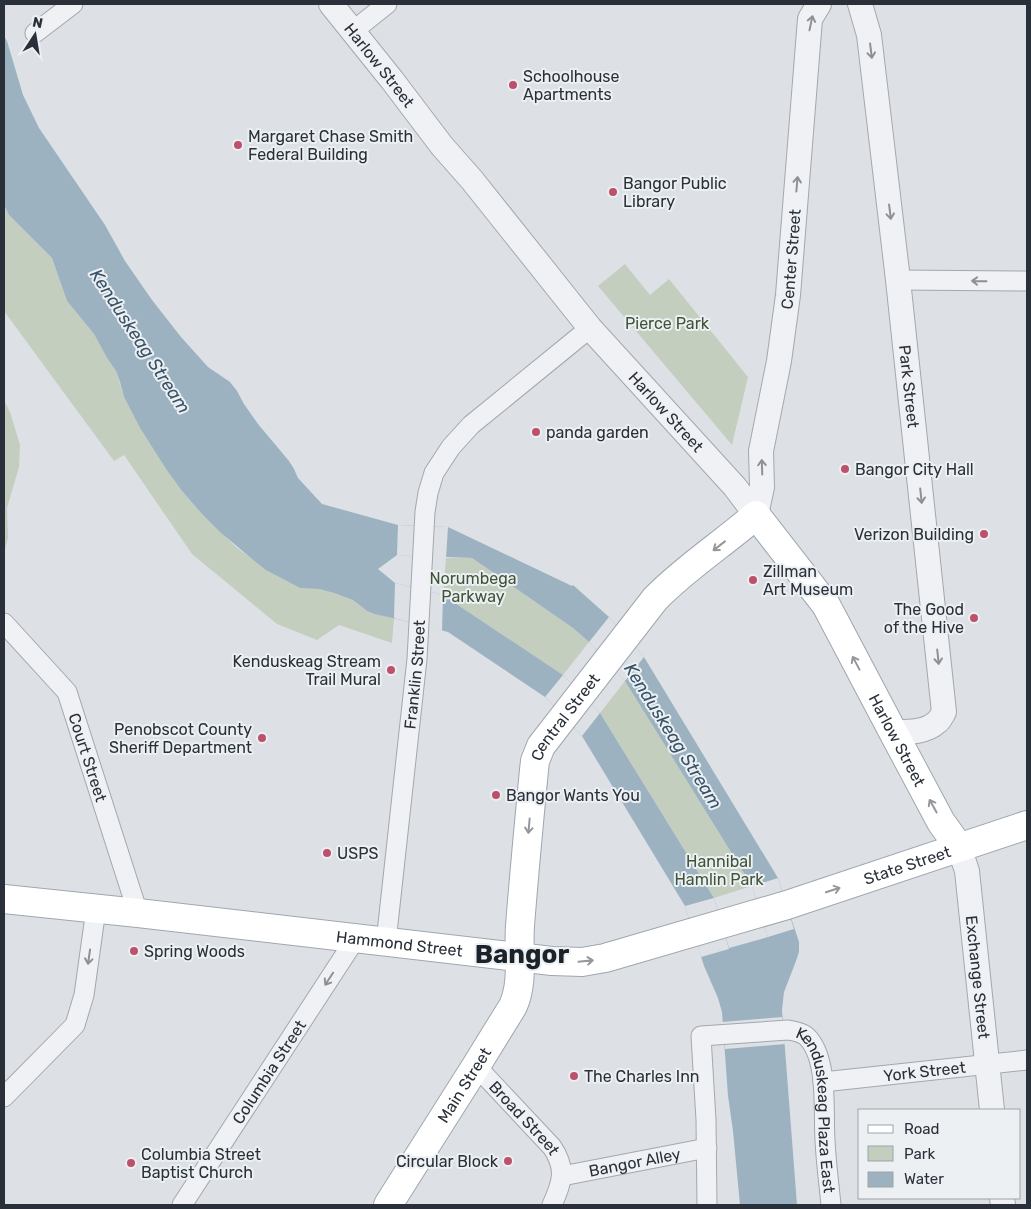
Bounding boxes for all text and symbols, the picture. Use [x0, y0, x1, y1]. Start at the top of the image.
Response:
north arrow [10, 10, 60, 60]
text: N [31, 13, 44, 32]
one-way arrow [807, 15, 816, 31]
street label: Harlow Street [341, 19, 419, 111]
one-way arrow [866, 43, 876, 59]
place label: Schoolhouse Apartments [523, 67, 620, 104]
marker: Schoolhouse Apartments [507, 79, 519, 91]
place label: Margaret Chase Smith Federal Building [248, 127, 413, 164]
marker: Margaret Chase Smith Federal Building [232, 139, 244, 151]
place label: Bangor Public Library [623, 174, 727, 211]
one-way arrow [792, 177, 802, 193]
marker: Bangor Public Library [607, 186, 619, 198]
one-way arrow [885, 204, 895, 220]
street label: Center Street [777, 208, 804, 310]
water label: Kenduskeag Stream [85, 265, 195, 417]
one-way arrow [971, 276, 987, 286]
park label: Pierce Park [625, 314, 710, 333]
street label: Park Street [895, 344, 923, 429]
street label: Harlow Street [625, 368, 708, 456]
place label: panda garden [546, 423, 649, 442]
marker: panda garden [530, 426, 542, 438]
one-way arrow [757, 459, 766, 475]
place label: Bangor City Hall [855, 460, 974, 479]
marker: Bangor City Hall [839, 463, 851, 475]
one-way arrow [916, 487, 926, 503]
place label: Verizon Building [854, 525, 974, 544]
marker: Verizon Building [978, 528, 990, 540]
one-way arrow [712, 541, 726, 551]
place label: Zillman Art Museum [763, 562, 853, 599]
park label: Norumbega Parkway [429, 569, 517, 606]
marker: Zillman Art Museum [747, 574, 759, 586]
place label: The Good of the Hive [884, 600, 964, 637]
marker: The Good of the Hive [968, 612, 980, 624]
street label: Franklin Street [400, 619, 429, 730]
one-way arrow [933, 649, 943, 665]
place label: Kenduskeag Stream Trail Mural [233, 652, 381, 689]
one-way arrow [851, 656, 860, 671]
water label: Kenduskeag Stream [619, 659, 727, 813]
marker: Kenduskeag Stream Trail Mural [385, 664, 397, 676]
street label: Central Street [527, 669, 603, 763]
street label: Harlow Street [865, 691, 930, 790]
street label: Court Street [65, 711, 111, 804]
place label: Penobscot County Sheriff Department [109, 720, 252, 757]
marker: Penobscot County Sheriff Department [256, 732, 268, 744]
place label: Bangor Wants You [506, 786, 640, 805]
marker: Bangor Wants You [490, 789, 502, 801]
one-way arrow [928, 799, 938, 814]
one-way arrow [524, 818, 534, 834]
street label: State Street [861, 842, 953, 888]
place label: USPS [337, 844, 378, 863]
marker: USPS [321, 847, 333, 859]
park label: Hannibal Hamlin Park [674, 852, 764, 889]
one-way arrow [825, 884, 841, 894]
street label: Exchange Street [962, 914, 994, 1040]
street label: Hammond Street [335, 927, 464, 960]
district label: Bangor [475, 939, 569, 970]
place label: Spring Woods [144, 942, 245, 961]
marker: Spring Woods [128, 945, 140, 957]
one-way arrow [84, 949, 94, 965]
one-way arrow [577, 956, 593, 966]
one-way arrow [324, 972, 334, 986]
street label: Columbia Street [228, 1016, 310, 1127]
street label: Kenduskeag Plaza East [793, 1023, 839, 1194]
street label: Main Street [433, 1044, 495, 1126]
street label: York Street [882, 1057, 967, 1085]
place label: The Charles Inn [584, 1067, 700, 1086]
marker: The Charles Inn [568, 1070, 580, 1082]
street label: Broad Street [485, 1077, 564, 1158]
legend [858, 1109, 1021, 1199]
text: Road [904, 1120, 940, 1138]
street label: Bangor Alley [587, 1144, 682, 1180]
place label: Columbia Street Baptist Church [141, 1145, 261, 1182]
text: Park [904, 1145, 935, 1163]
place label: Circular Block [396, 1152, 499, 1171]
marker: Circular Block [502, 1155, 514, 1167]
marker: Columbia Street Baptist Church [125, 1157, 137, 1169]
text: Water [904, 1170, 944, 1188]

